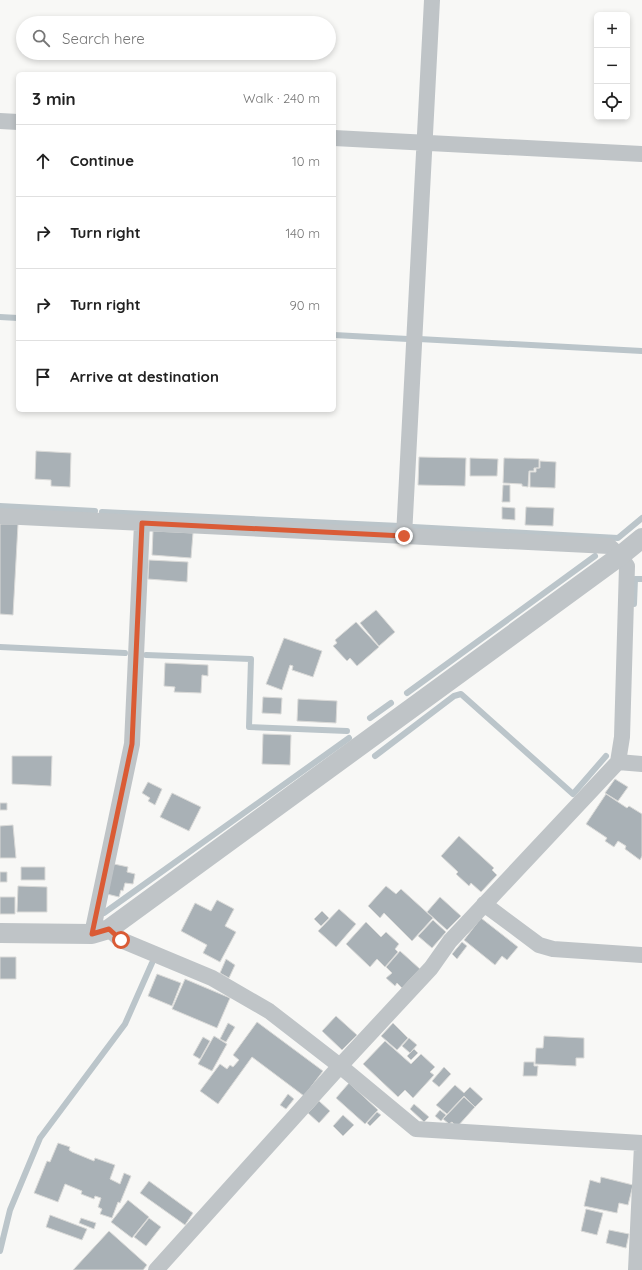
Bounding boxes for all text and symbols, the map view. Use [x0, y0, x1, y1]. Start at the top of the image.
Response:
map controls [594, 12, 630, 120]
button: + [594, 12, 630, 48]
search box [16, 16, 336, 60]
icon: search [30, 27, 52, 49]
text: Search here [62, 29, 145, 48]
button: − [594, 48, 630, 84]
button: locate [594, 84, 630, 120]
text: 3 min [32, 88, 76, 109]
text: Walk · 240 m [243, 90, 320, 106]
icon: ahead [32, 150, 54, 172]
text: Continue [70, 151, 134, 170]
text: 10 m [292, 153, 320, 169]
icon: right [32, 222, 54, 244]
text: Turn right [70, 223, 141, 242]
text: 140 m [285, 225, 320, 241]
icon: right [32, 294, 54, 316]
text: Turn right [70, 295, 141, 314]
text: 90 m [290, 297, 320, 313]
icon: arrive [32, 366, 54, 388]
text: Arrive at destination [70, 367, 219, 386]
route end [395, 527, 413, 545]
route start [112, 931, 130, 949]

